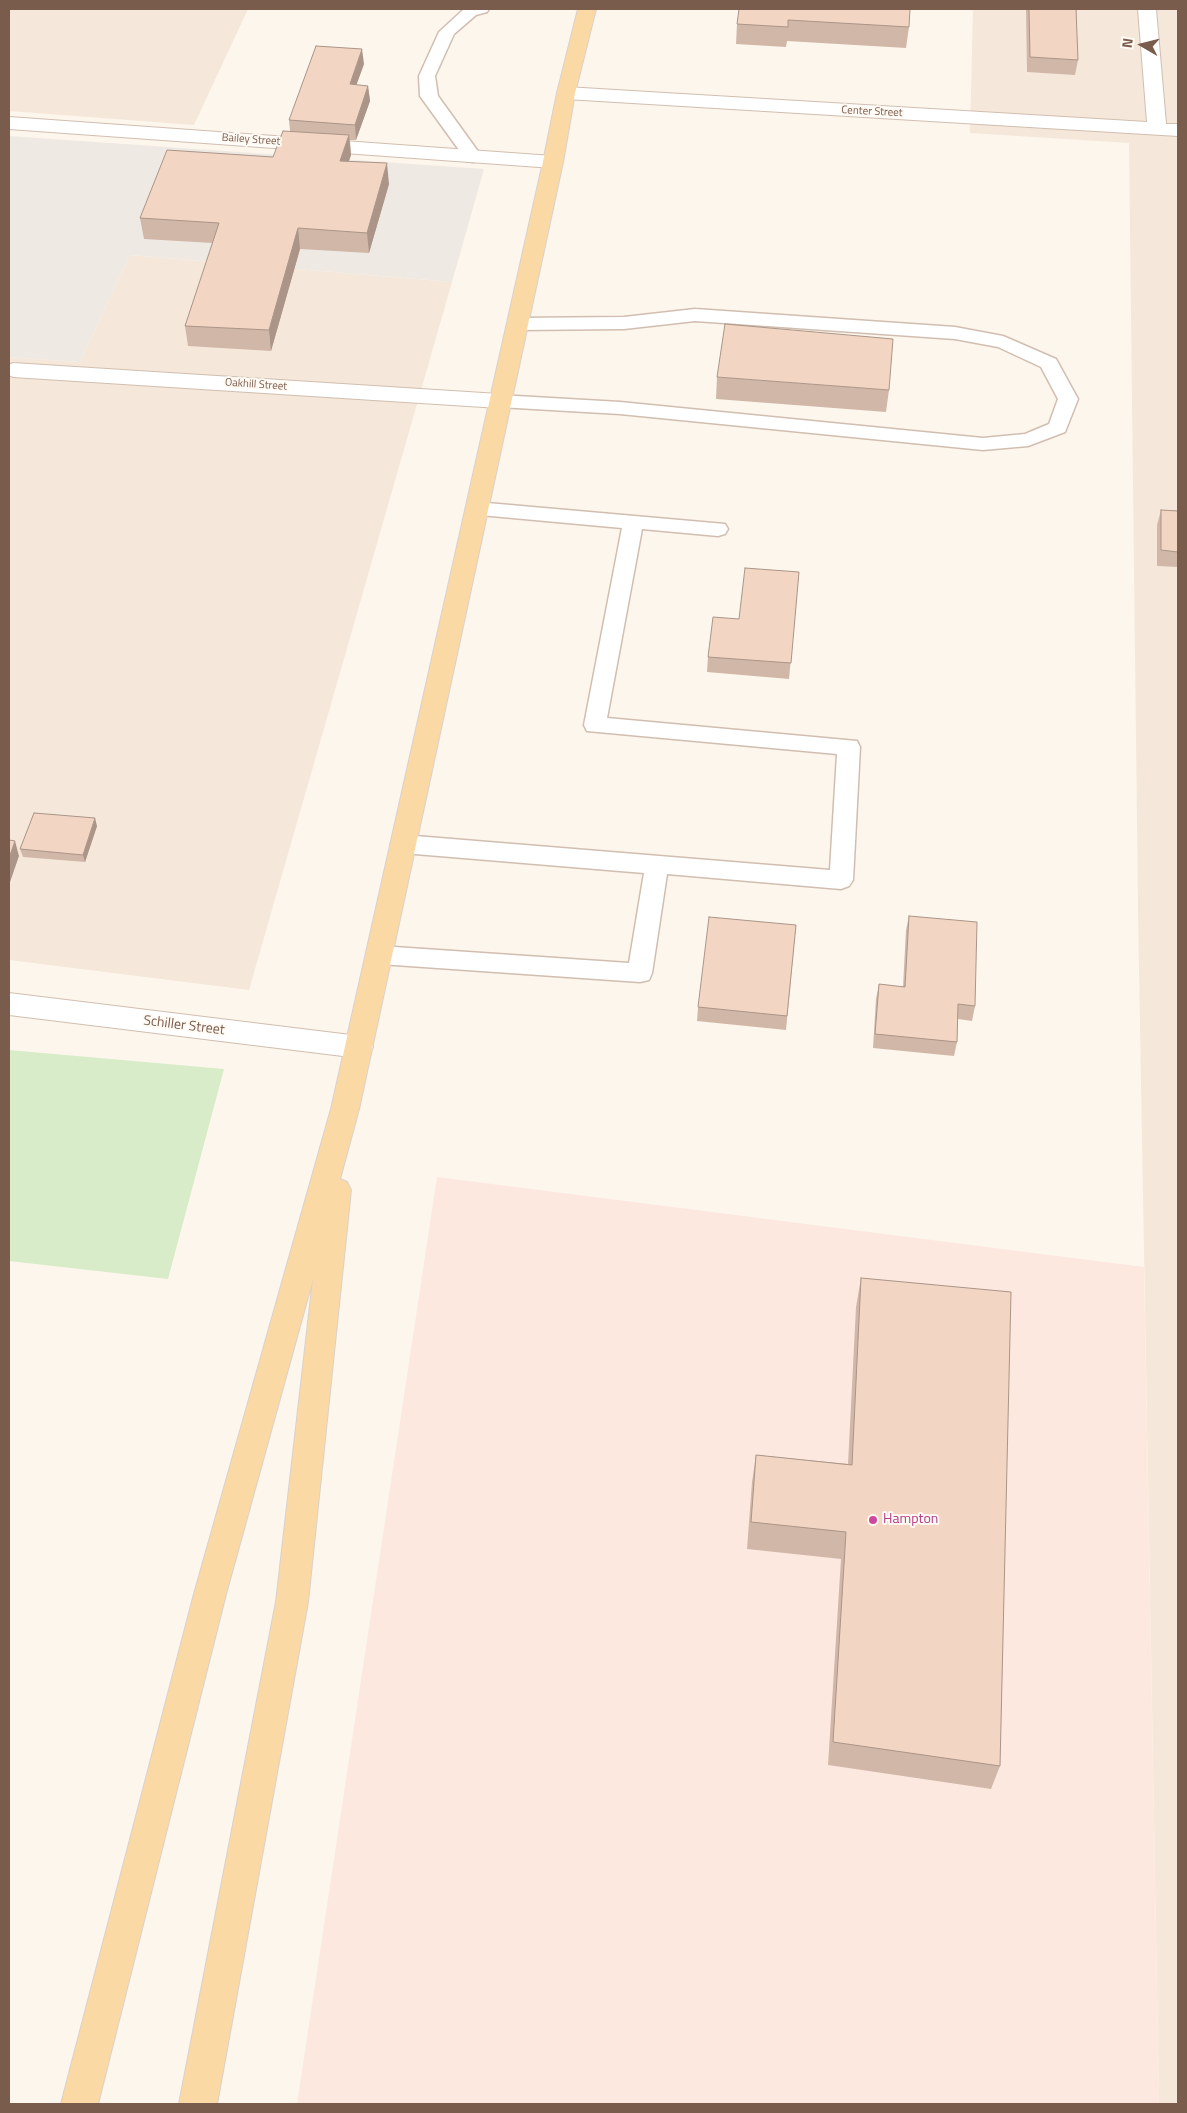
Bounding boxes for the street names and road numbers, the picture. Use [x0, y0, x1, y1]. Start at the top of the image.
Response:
street label: Center Street [841, 104, 903, 120]
street label: Bailey Street [221, 131, 281, 149]
street label: Oakhill Street [225, 376, 287, 394]
street label: Schiller Street [142, 1013, 226, 1039]

